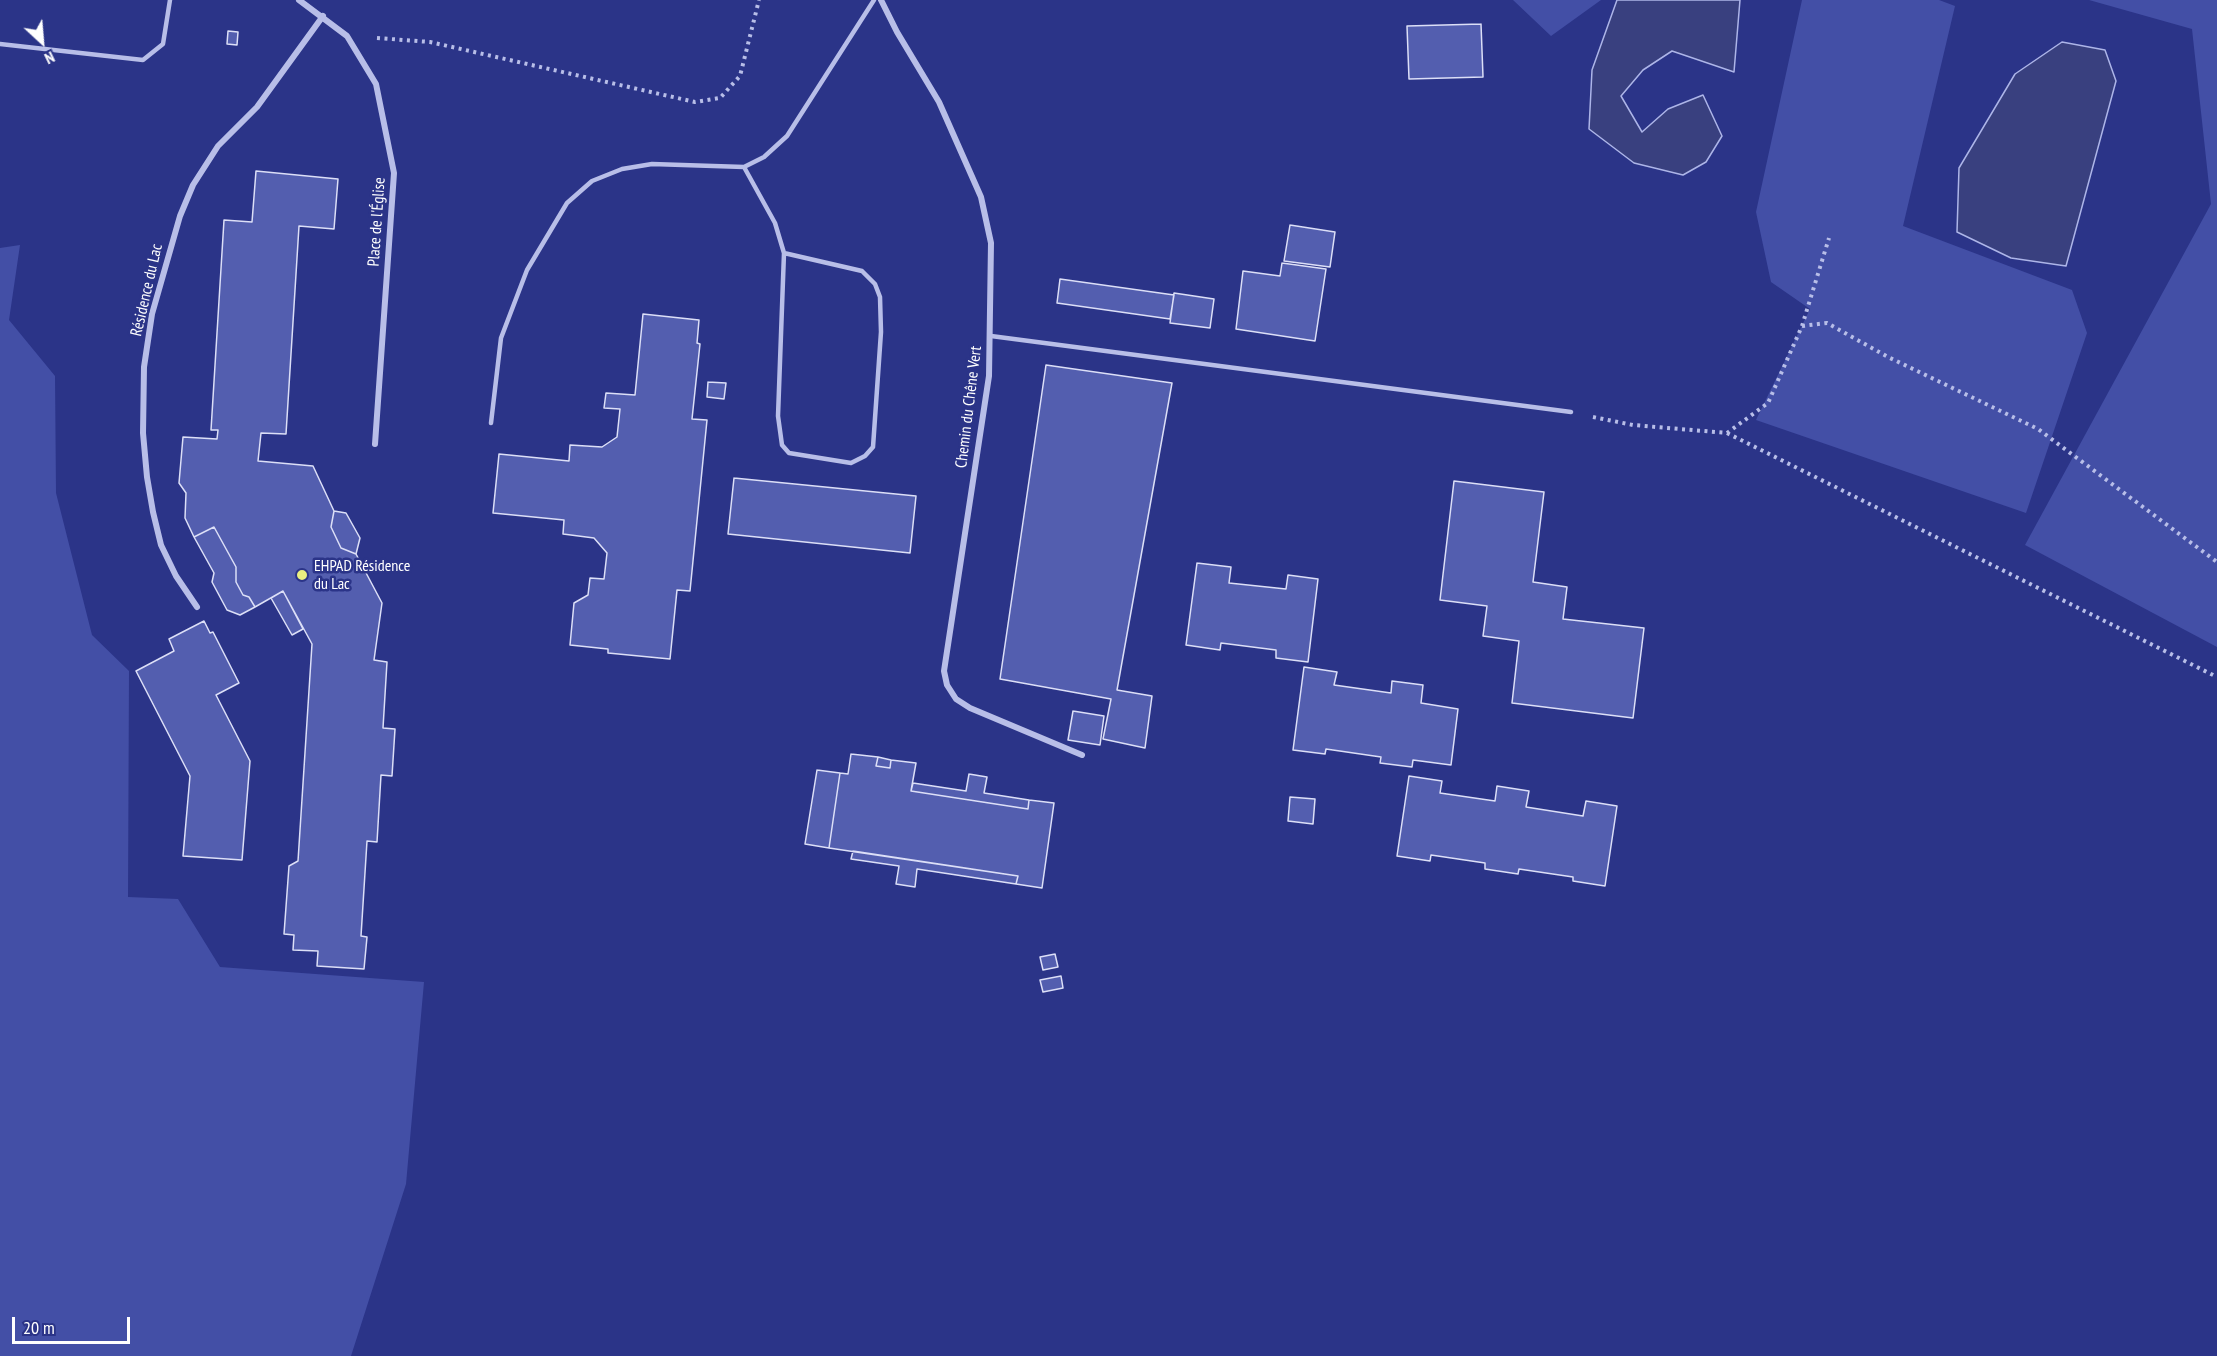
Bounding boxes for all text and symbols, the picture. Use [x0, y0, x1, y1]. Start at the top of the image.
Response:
north arrow [12, 12, 72, 72]
text: N [42, 47, 58, 69]
street label: Place de l'Église [364, 177, 390, 267]
street label: Résidence du Lac [127, 242, 167, 338]
street label: Chemin du Chêne Vert [952, 345, 986, 469]
place label: EHPAD Résidence du Lac [314, 556, 410, 594]
marker: EHPAD Résidence du Lac [295, 568, 309, 582]
scale bar [15, 1305, 134, 1343]
text: 20 m [23, 1316, 55, 1339]

